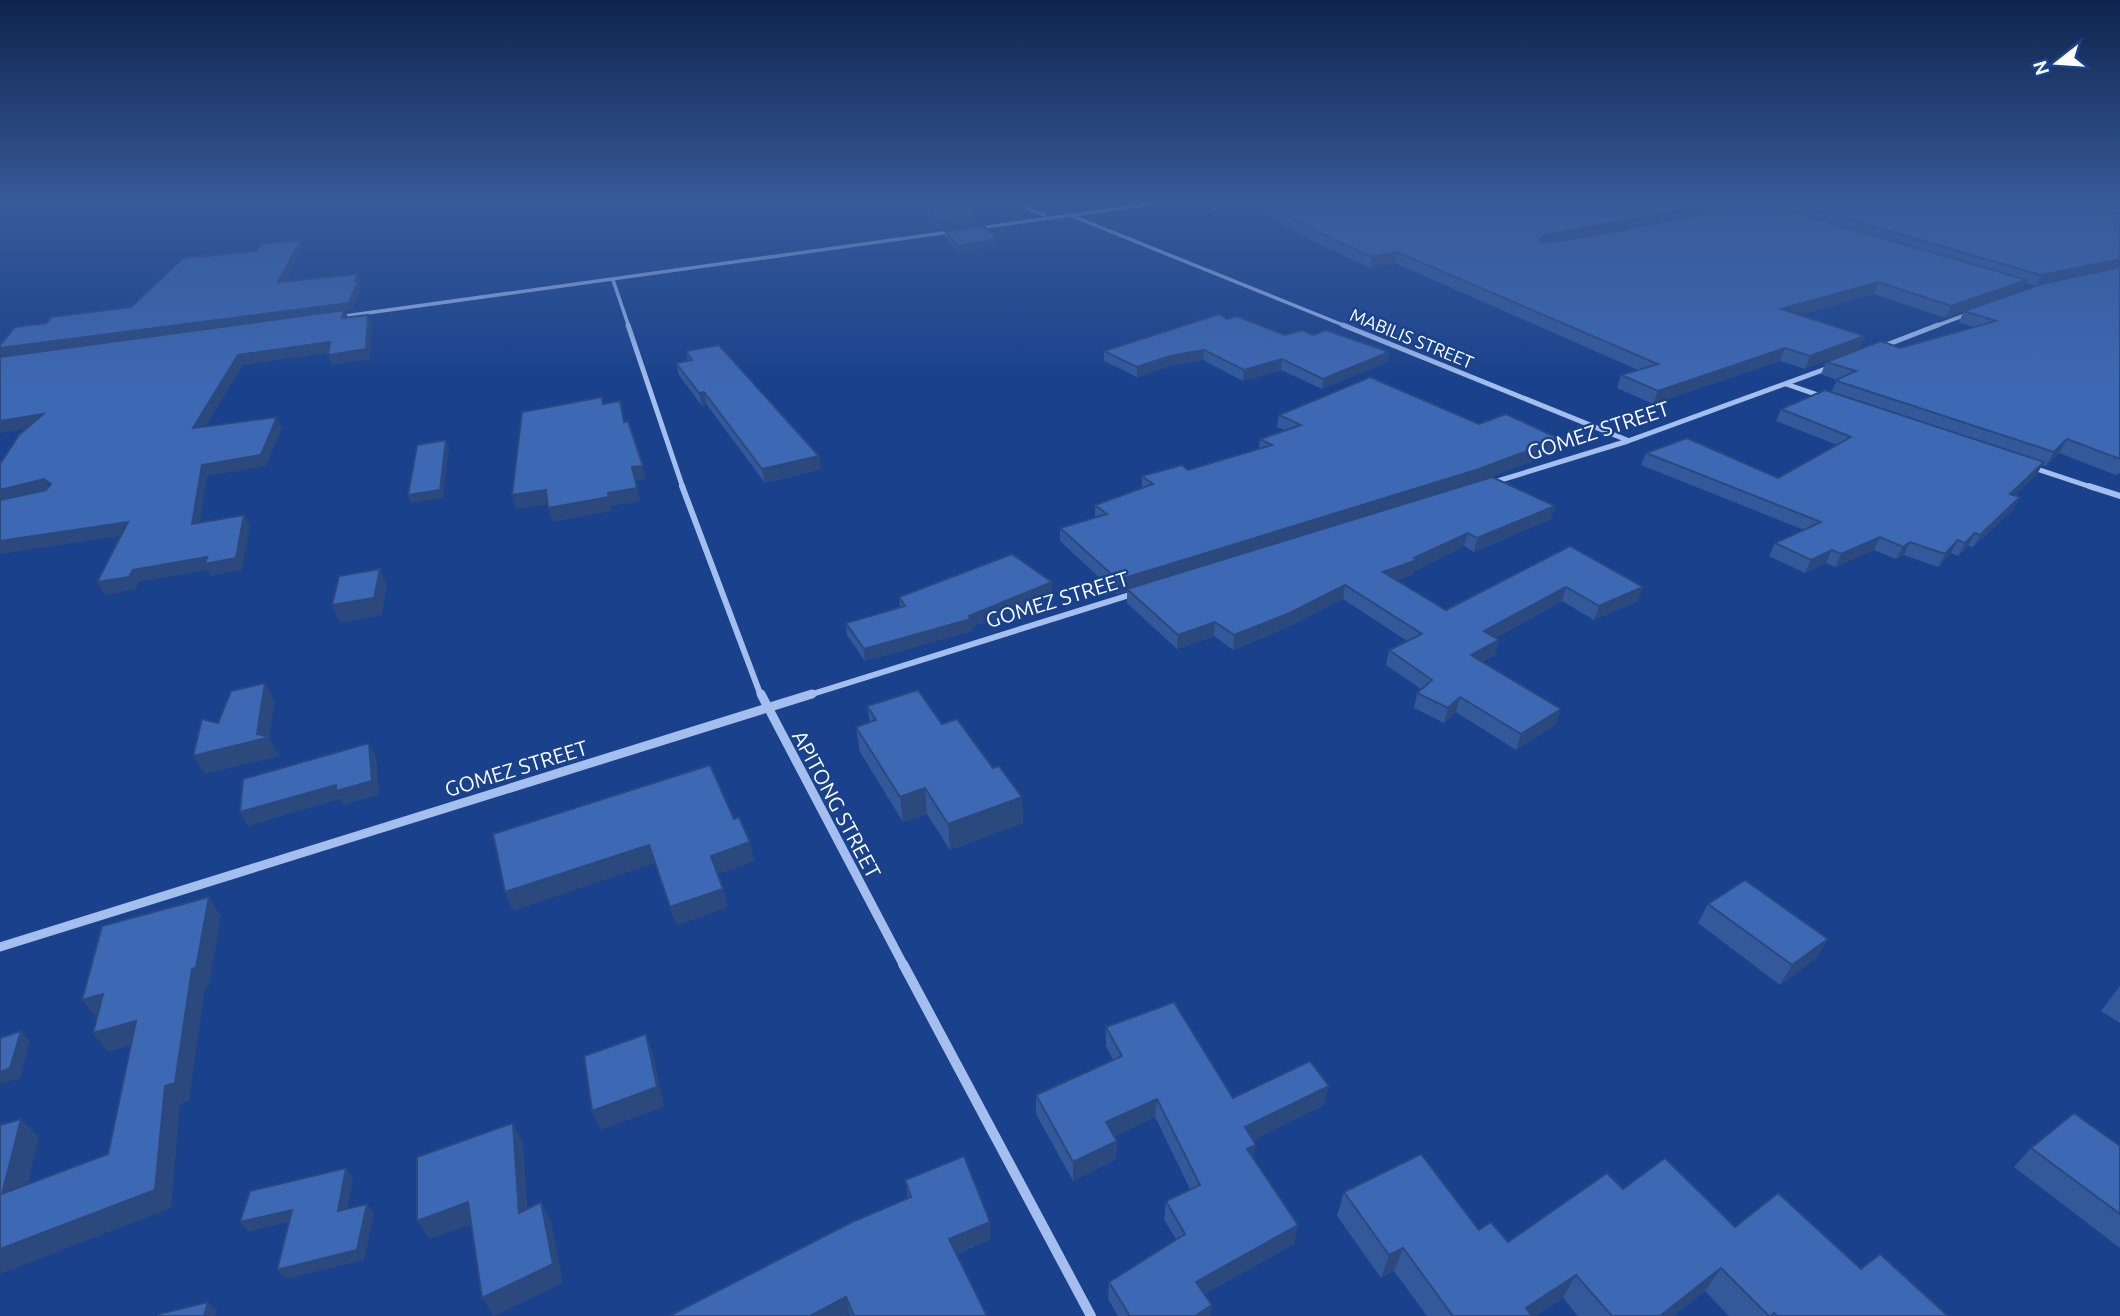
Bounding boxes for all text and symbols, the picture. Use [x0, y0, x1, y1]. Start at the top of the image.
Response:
north arrow [2022, 28, 2092, 98]
text: N [2028, 58, 2053, 78]
street label: MABILIS STREET [1347, 304, 1477, 372]
street label: GOMEZ STREET [1524, 396, 1672, 464]
street label: GOMEZ STREET [983, 566, 1132, 632]
street label: APITONG STREET [788, 726, 886, 882]
street label: GOMEZ STREET [442, 735, 591, 801]

